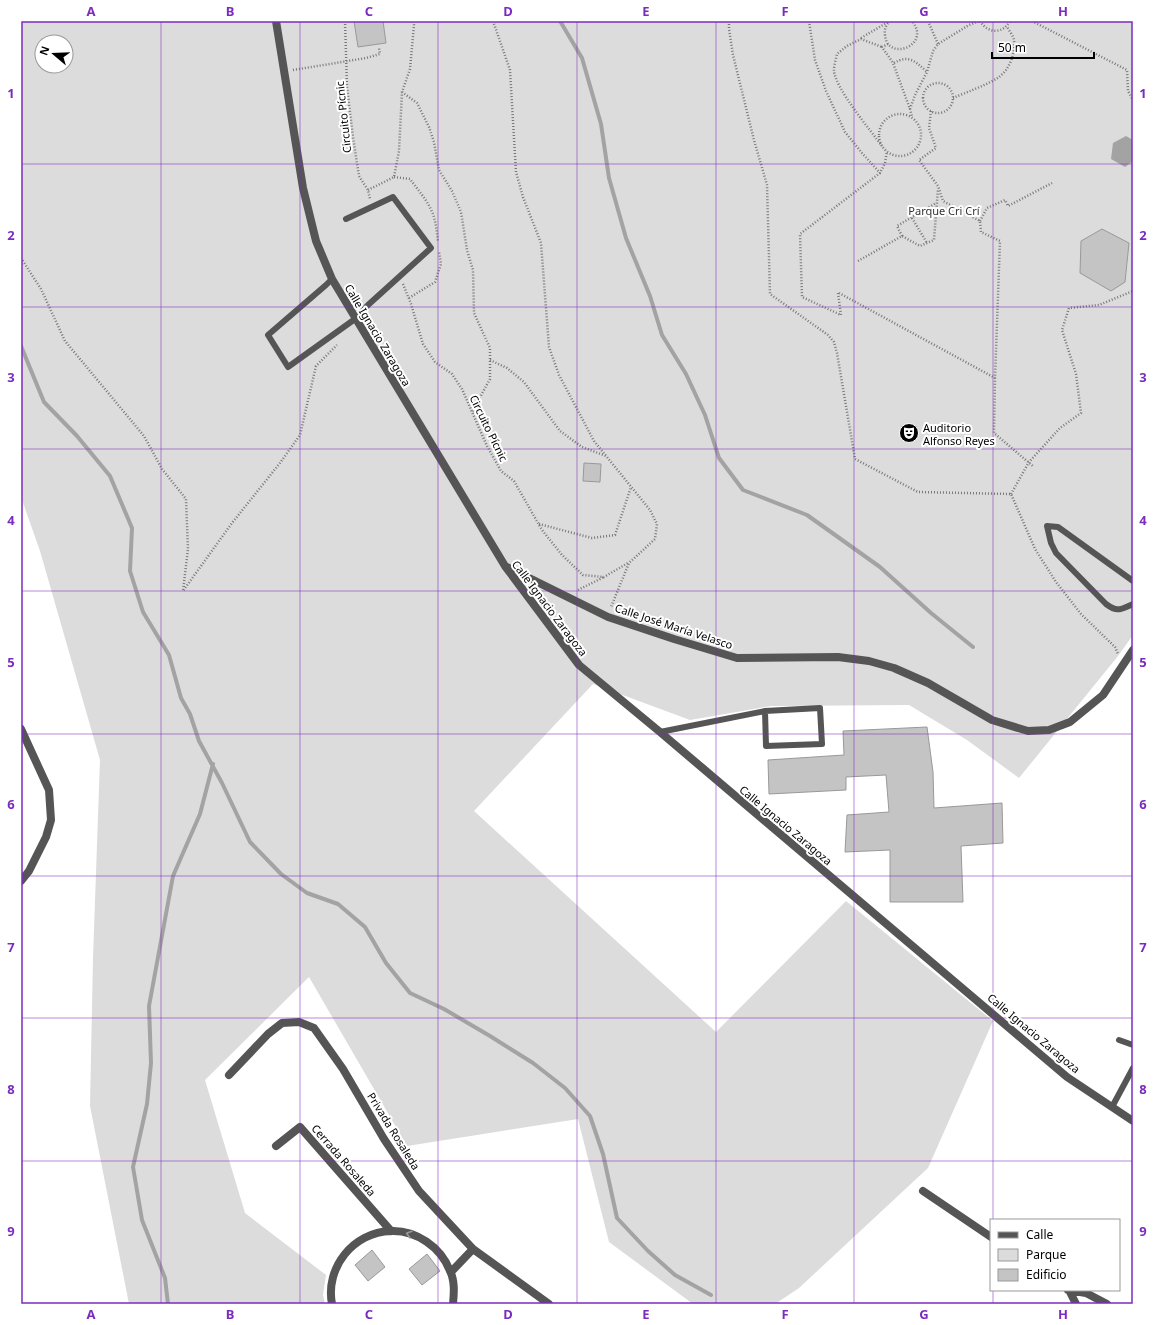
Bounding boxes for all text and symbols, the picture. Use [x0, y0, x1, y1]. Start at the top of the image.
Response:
text: A [87, 2, 96, 20]
text: B [226, 2, 234, 20]
text: C [365, 2, 373, 20]
text: D [503, 2, 513, 20]
text: E [642, 2, 650, 20]
text: F [781, 2, 789, 20]
text: G [919, 2, 929, 20]
text: H [1058, 2, 1068, 20]
north arrow [34, 34, 74, 74]
scale bar [992, 34, 1094, 60]
text: 50 m [998, 39, 1026, 56]
text: N [36, 44, 53, 57]
street label: Circuito Pícnic [332, 80, 354, 154]
text: 1 [7, 84, 15, 102]
text: 1 [1139, 84, 1147, 102]
park label: Parque Cri Crí [908, 203, 981, 218]
text: 2 [7, 226, 15, 244]
text: 2 [1139, 226, 1147, 244]
street label: Calle Ignacio Zaragoza [342, 281, 414, 389]
text: 3 [7, 368, 15, 386]
text: 3 [1139, 368, 1147, 386]
street label: Circuito Pícnic [466, 392, 512, 464]
place label: Auditorio Alfonso Reyes [923, 420, 995, 448]
theatre icon: Auditorio Alfonso Reyes [898, 422, 920, 444]
text: 4 [7, 511, 15, 529]
text: 4 [1139, 511, 1147, 529]
street label: Calle Ignacio Zaragoza [509, 557, 591, 659]
street label: Calle José María Velasco [613, 600, 735, 652]
text: 5 [7, 653, 15, 671]
text: 5 [1139, 653, 1147, 671]
street label: Calle Ignacio Zaragoza [737, 782, 835, 868]
text: 6 [7, 795, 15, 813]
text: 6 [1139, 795, 1147, 813]
text: 7 [7, 938, 15, 956]
text: 7 [1139, 938, 1147, 956]
street label: Calle Ignacio Zaragoza [985, 990, 1083, 1076]
text: 8 [7, 1080, 15, 1098]
text: 8 [1139, 1080, 1147, 1098]
street label: Privada Rosaleda [364, 1089, 424, 1173]
street label: Cerrada Rosaleda [309, 1121, 379, 1199]
legend [990, 1219, 1120, 1291]
text: 9 [7, 1222, 15, 1240]
text: 9 [1139, 1222, 1147, 1240]
text: Calle [1026, 1226, 1054, 1243]
one-way arrow [406, 1230, 413, 1239]
text: Parque [1026, 1246, 1067, 1263]
text: Edificio [1026, 1266, 1067, 1283]
text: A [87, 1305, 96, 1323]
text: B [226, 1305, 234, 1323]
text: C [365, 1305, 373, 1323]
text: D [503, 1305, 513, 1323]
text: E [642, 1305, 650, 1323]
text: F [781, 1305, 789, 1323]
text: G [919, 1305, 929, 1323]
text: H [1058, 1305, 1068, 1323]

